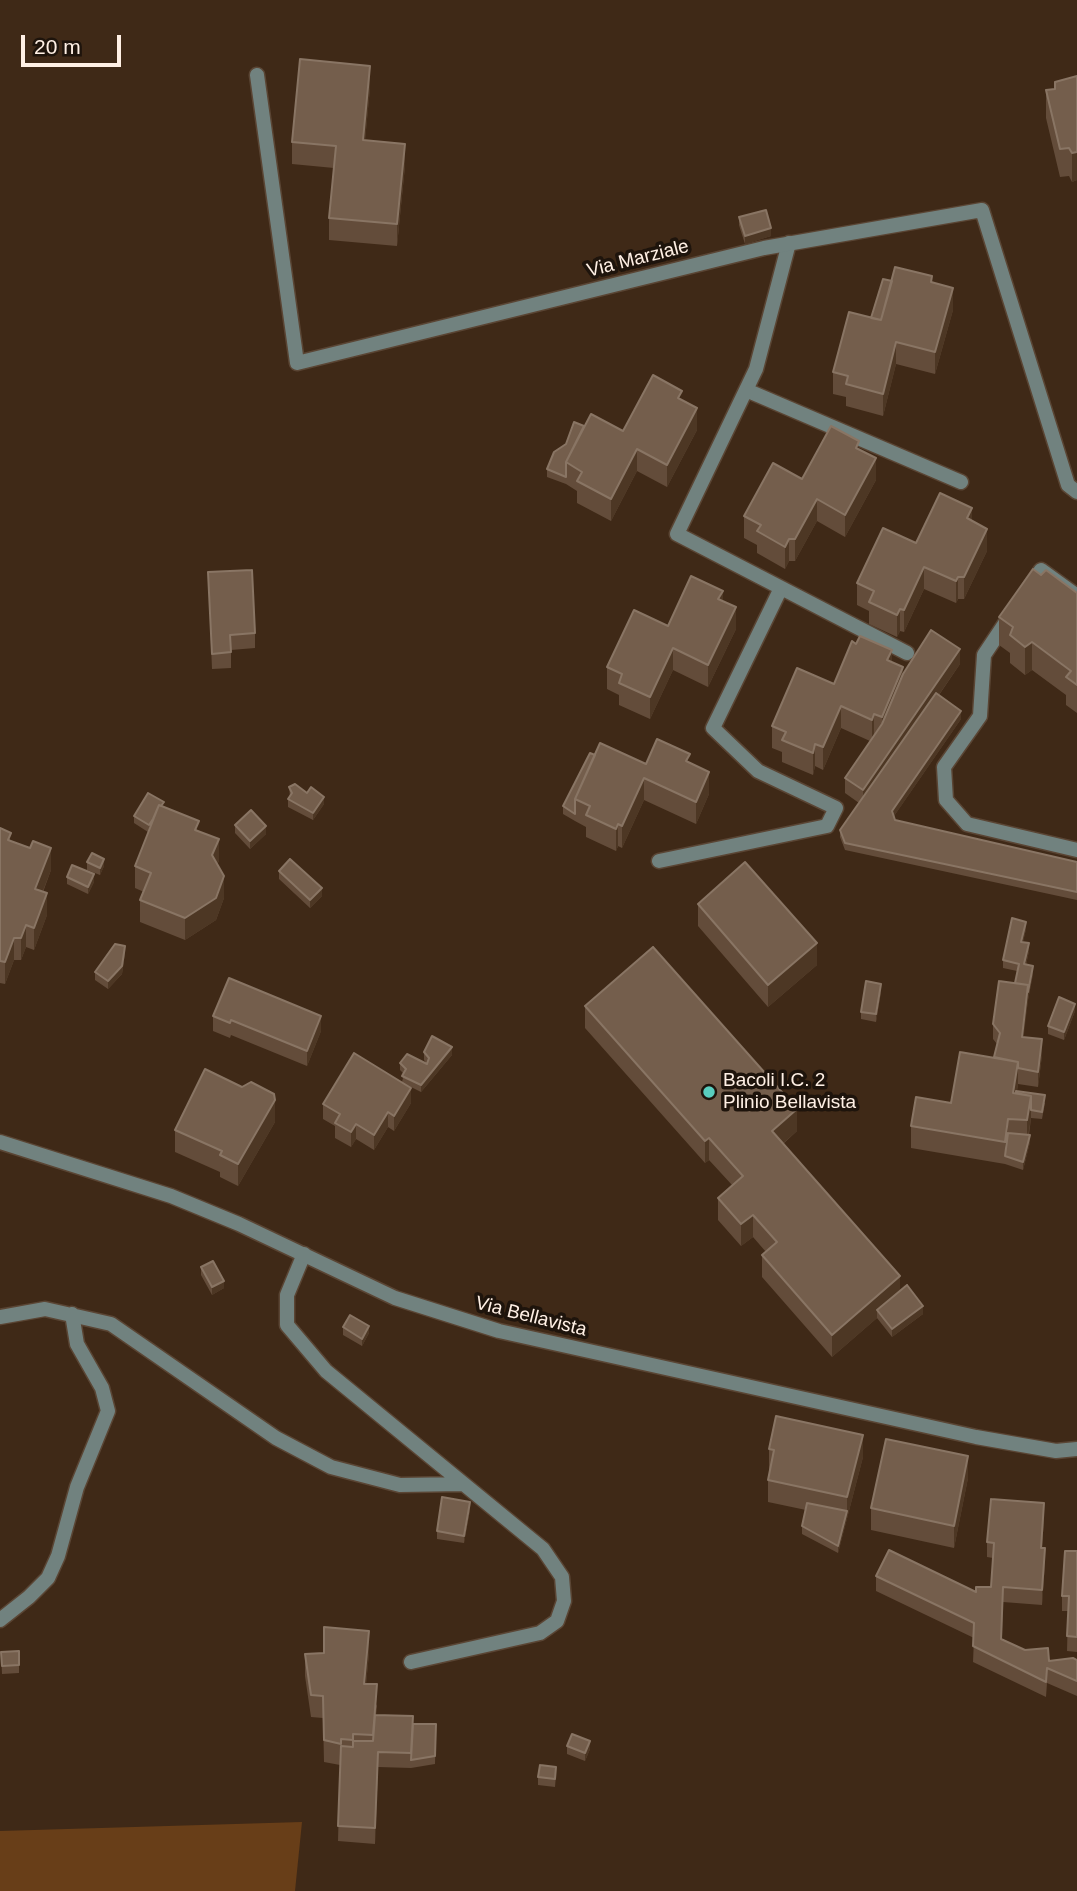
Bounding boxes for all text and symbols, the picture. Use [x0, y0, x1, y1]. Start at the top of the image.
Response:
scale bar [24, 21, 124, 65]
text: 20 m [34, 35, 81, 58]
street label: Via Marziale [585, 235, 691, 283]
place label: Bacoli I.C. 2 Plinio Bellavista [723, 1070, 856, 1114]
marker: Bacoli I.C. 2 Plinio Bellavista [701, 1084, 717, 1100]
street label: Via Bellavista [473, 1292, 589, 1342]

